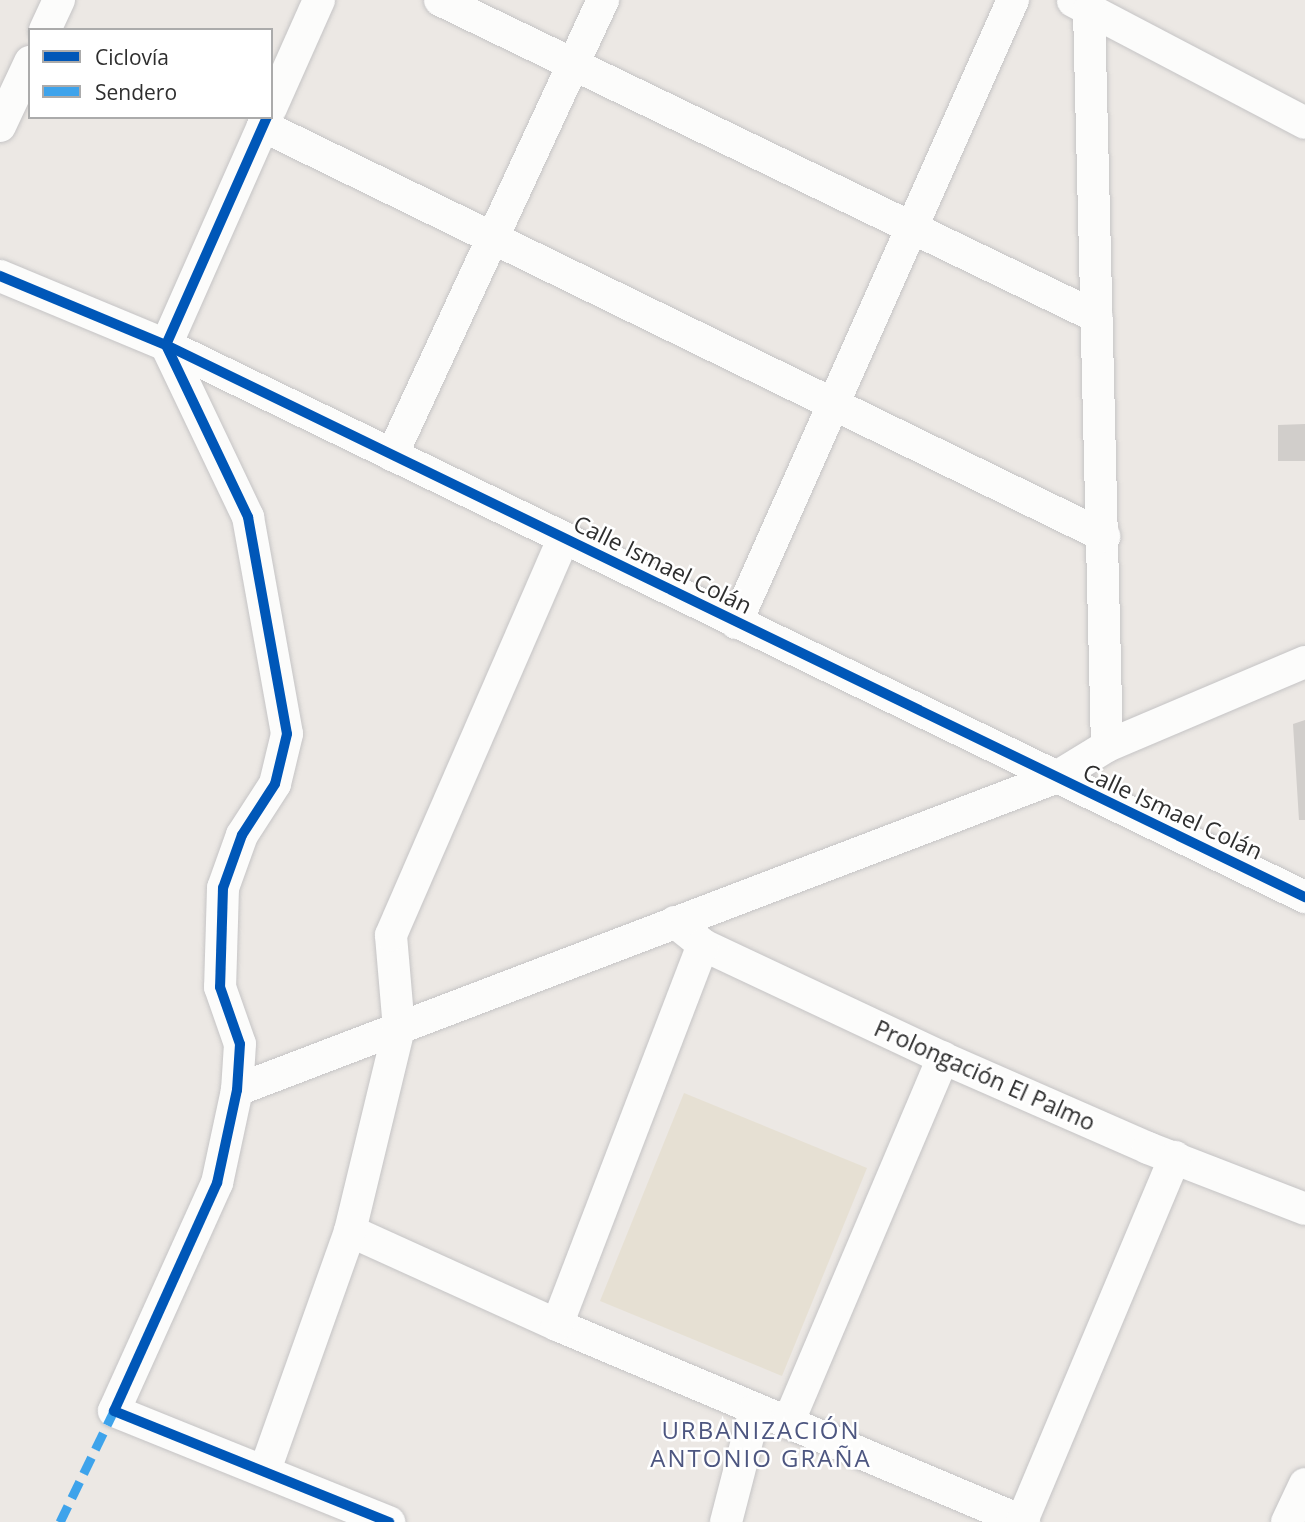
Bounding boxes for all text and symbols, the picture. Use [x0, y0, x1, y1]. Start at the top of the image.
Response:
legend [28, 28, 273, 119]
text: Ciclovía [95, 43, 169, 71]
text: Sendero [95, 78, 177, 106]
street label: Calle Ismael Colán [569, 509, 757, 619]
street label: Calle Ismael Colán [1079, 757, 1267, 865]
street label: Prolongación El Palmo [870, 1014, 1100, 1136]
district label: URBANIZACIÓN ANTONIO GRAÑA [652, 1416, 870, 1472]

